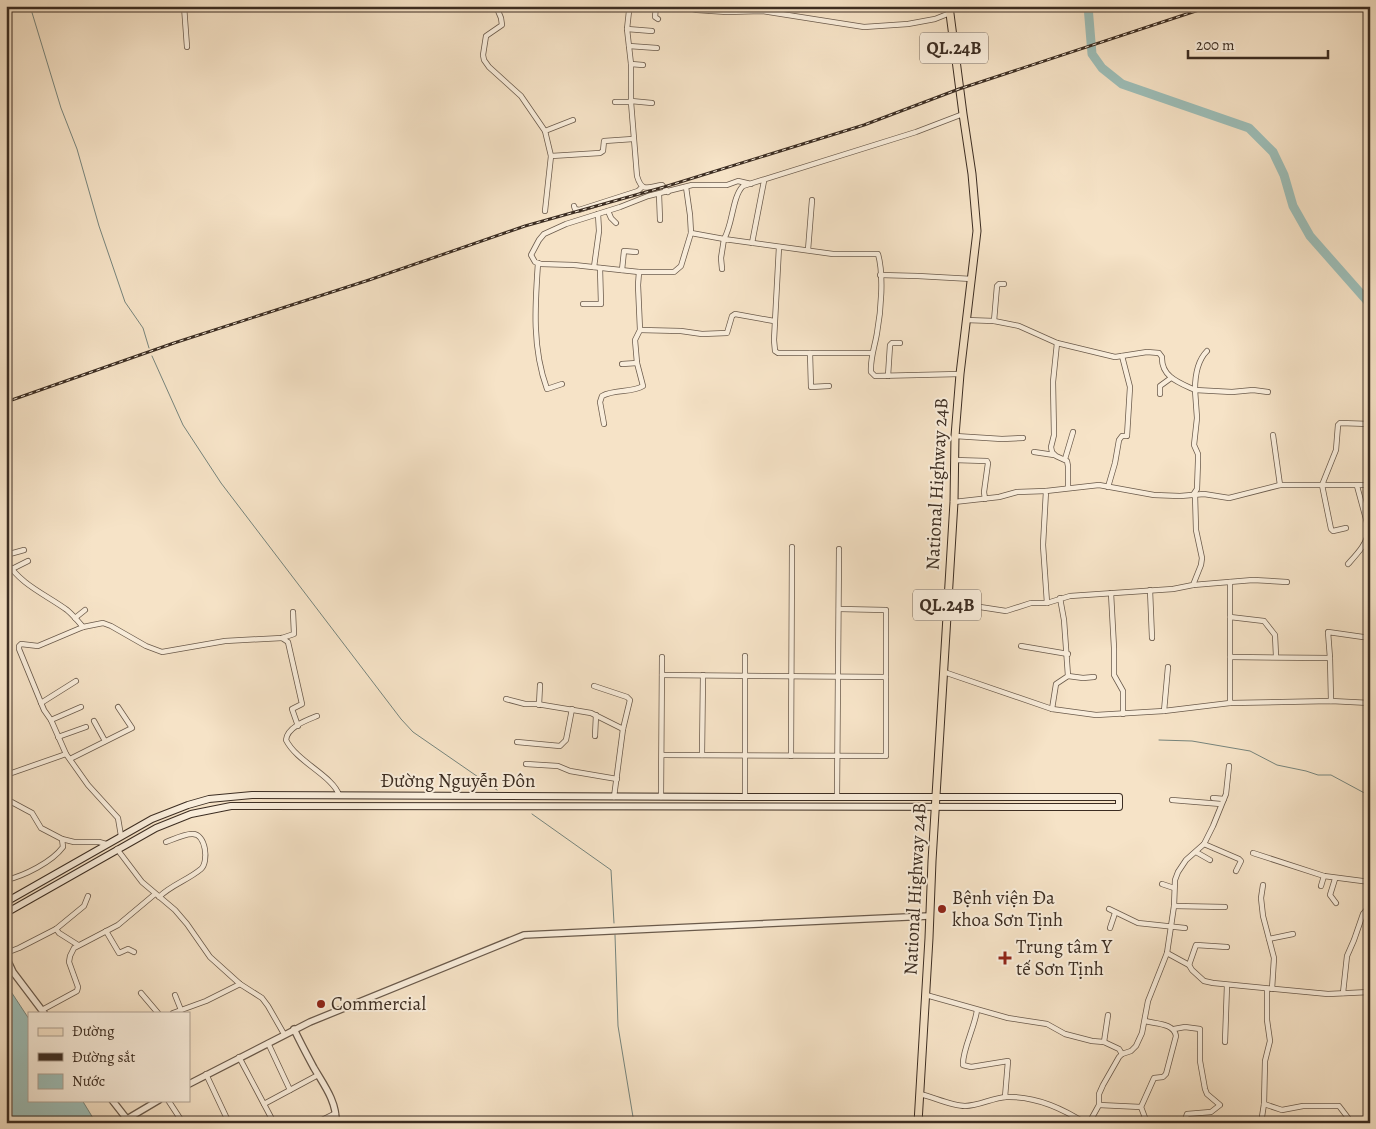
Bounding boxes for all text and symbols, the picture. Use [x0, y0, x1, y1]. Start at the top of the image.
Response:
scale bar [1188, 28, 1328, 60]
road number: QL.24B [920, 32, 988, 64]
text: 200 m [1196, 35, 1235, 55]
street label: National Highway 24B [920, 397, 954, 571]
road number: QL.24B [913, 590, 981, 620]
street label: Đường Nguyễn Đôn [381, 768, 535, 794]
street label: National Highway 24B [898, 802, 932, 976]
place label: Bệnh viện Đa khoa Sơn Tịnh [952, 885, 1063, 933]
marker: Bệnh viện Đa khoa Sơn Tịnh [936, 903, 948, 915]
place label: Trung tâm Y tế Sơn Tịnh [1016, 934, 1113, 982]
marker: Trung tâm Y tế Sơn Tịnh [998, 951, 1012, 965]
place label: Commercial [331, 991, 426, 1017]
marker: Commercial [315, 998, 327, 1010]
legend [28, 1012, 190, 1102]
text: Đường [72, 1021, 115, 1041]
text: Đường sắt [72, 1047, 135, 1067]
text: Nước [72, 1071, 105, 1091]

